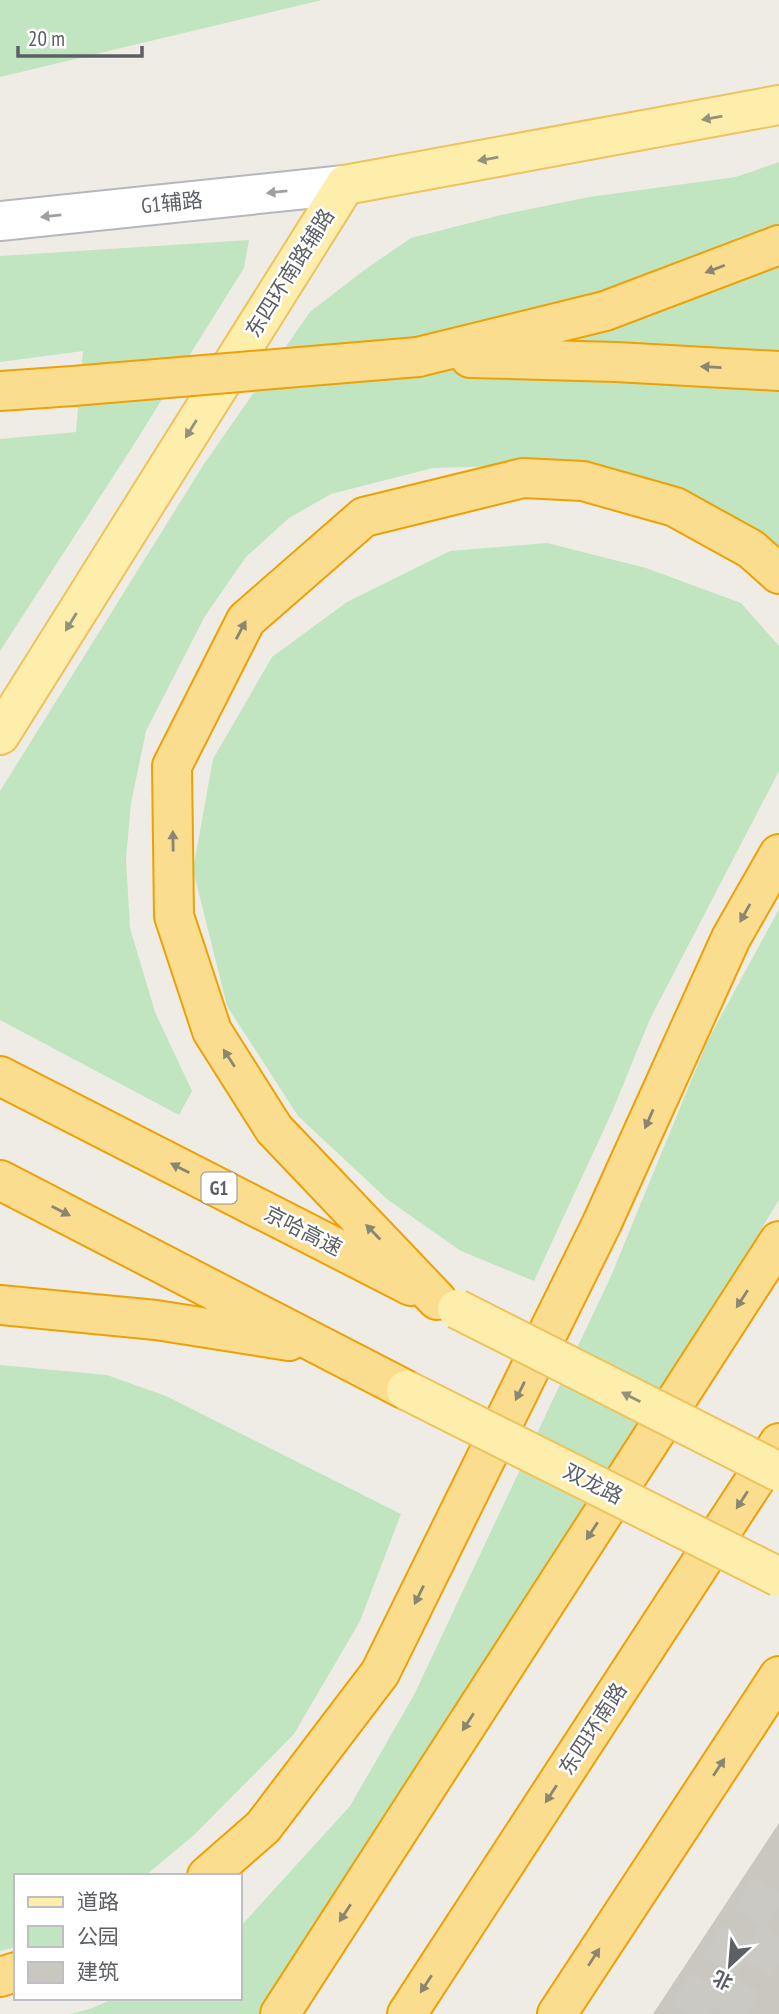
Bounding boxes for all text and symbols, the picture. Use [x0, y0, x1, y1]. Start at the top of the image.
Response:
scale bar [18, 14, 142, 58]
text: 20 m [28, 25, 65, 52]
one-way arrow [701, 112, 723, 123]
one-way arrow [477, 153, 499, 164]
street label: G1辅路 [140, 186, 204, 219]
one-way arrow [266, 187, 288, 198]
street label: 东四环南路辅路 [239, 203, 340, 342]
one-way arrow [39, 211, 61, 222]
one-way arrow [704, 263, 725, 274]
one-way arrow [700, 362, 722, 373]
one-way arrow [185, 420, 198, 439]
one-way arrow [64, 613, 77, 632]
one-way arrow [235, 620, 247, 640]
one-way arrow [167, 830, 179, 852]
one-way arrow [739, 903, 751, 923]
one-way arrow [222, 1048, 235, 1068]
one-way arrow [643, 1109, 655, 1129]
one-way arrow [170, 1163, 190, 1174]
road number: G1 [202, 1172, 236, 1204]
street label: 京哈高速 [260, 1199, 347, 1262]
one-way arrow [51, 1205, 71, 1217]
one-way arrow [365, 1224, 382, 1241]
one-way arrow [736, 1289, 749, 1308]
one-way arrow [514, 1381, 525, 1401]
one-way arrow [621, 1392, 641, 1403]
street label: 双龙路 [559, 1457, 627, 1510]
one-way arrow [735, 1491, 748, 1510]
one-way arrow [585, 1522, 599, 1540]
one-way arrow [413, 1585, 424, 1605]
street label: 东四环南路 [553, 1677, 632, 1780]
one-way arrow [462, 1712, 475, 1732]
one-way arrow [713, 1757, 726, 1777]
one-way arrow [544, 1784, 557, 1803]
legend [14, 1874, 242, 2000]
text: 道路 [77, 1888, 119, 1915]
one-way arrow [338, 1904, 352, 1922]
text: 公园 [77, 1923, 119, 1950]
north arrow [695, 1930, 765, 2000]
one-way arrow [588, 1947, 601, 1967]
text: 建筑 [77, 1958, 119, 1985]
text: 北 [709, 1965, 736, 1995]
one-way arrow [420, 1974, 433, 1994]

